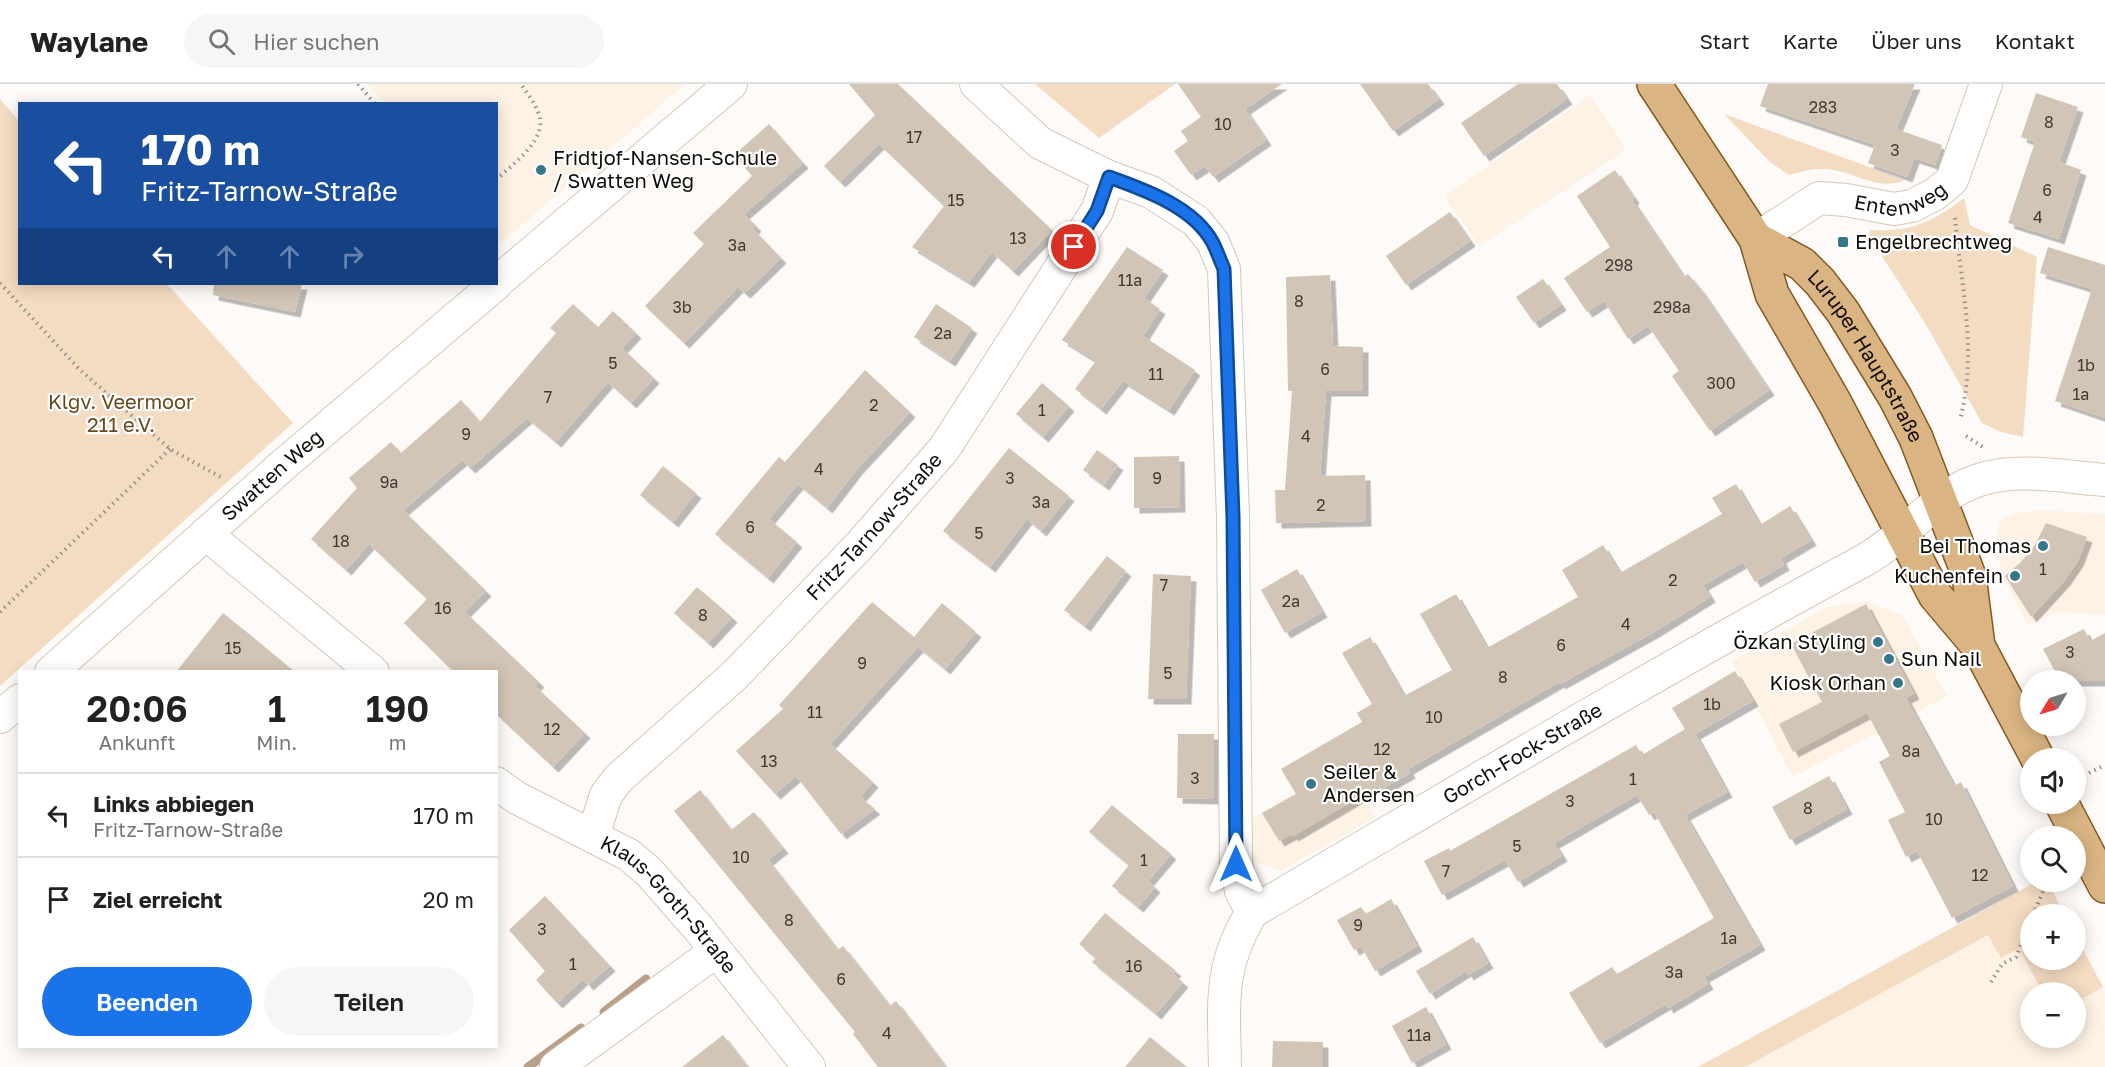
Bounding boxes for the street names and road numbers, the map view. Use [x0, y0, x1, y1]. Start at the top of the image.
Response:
street label: Entenweg [1853, 177, 1951, 221]
street label: Luruper Hauptstraße [1803, 264, 1929, 446]
street label: Swatten Weg [216, 424, 327, 525]
street label: Fritz-Tarnow-Straße [801, 447, 946, 605]
street label: Gorch-Fock-Straße [1438, 697, 1606, 808]
street label: Klaus-Groth-Straße [597, 830, 742, 978]

